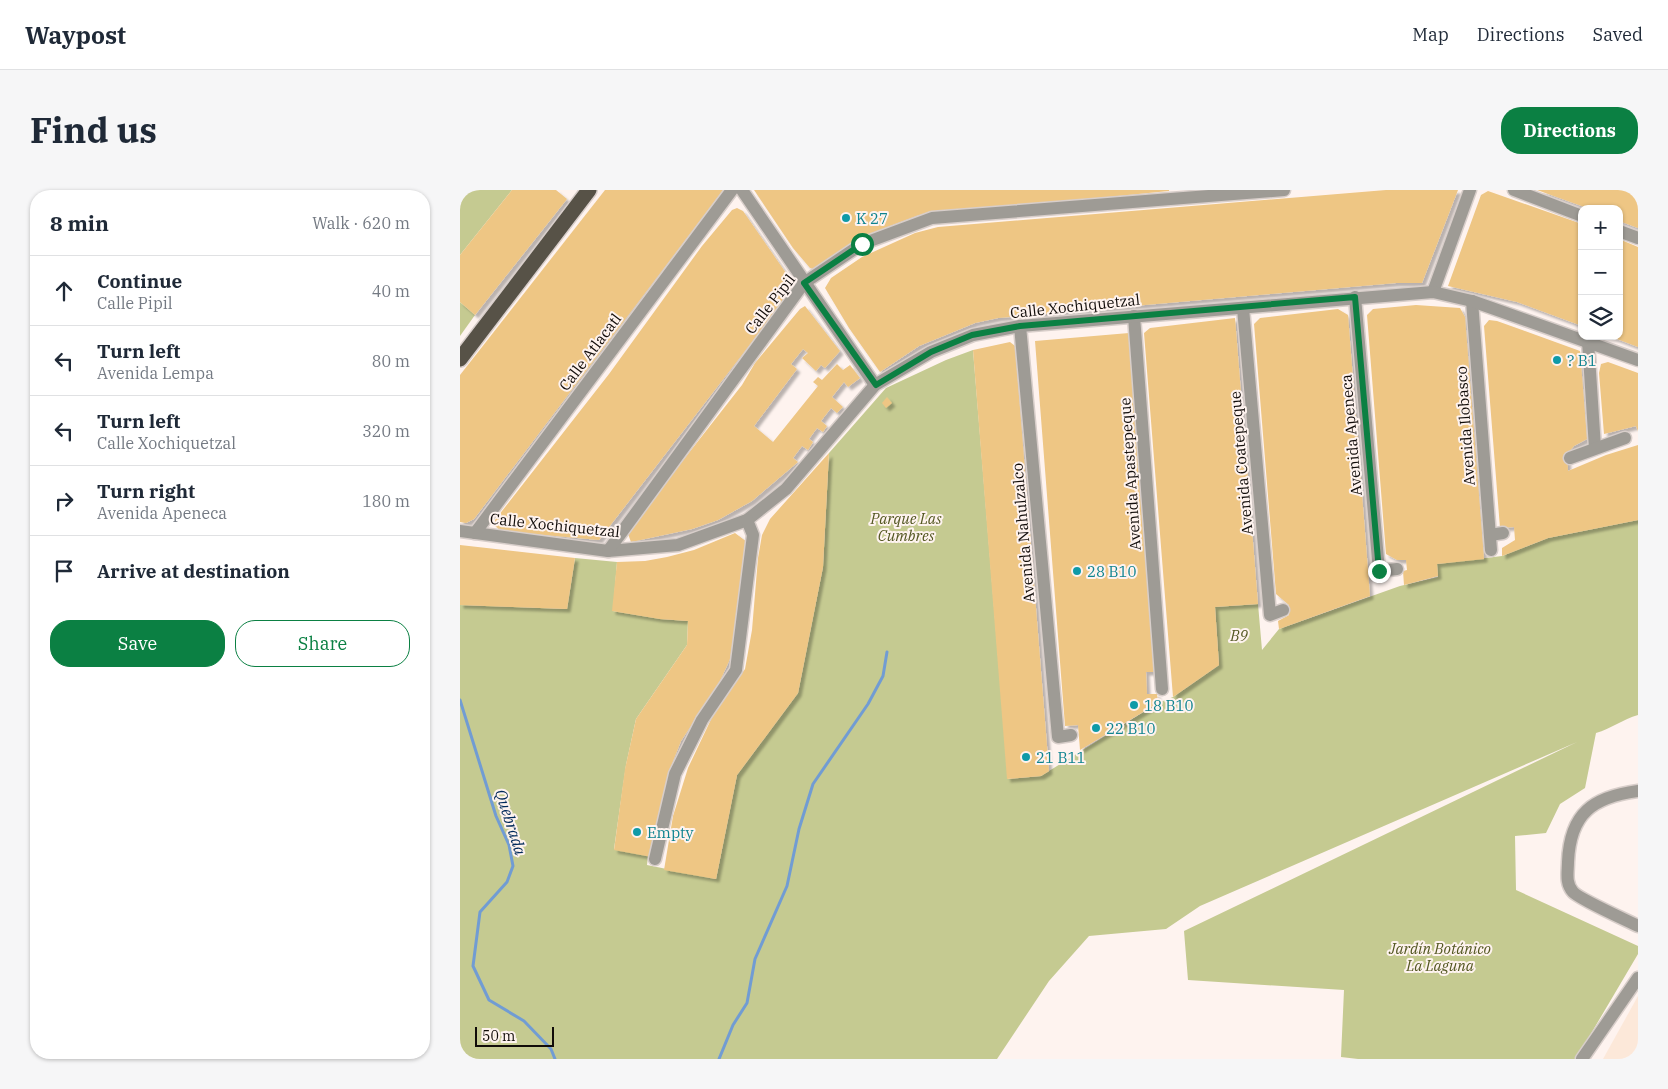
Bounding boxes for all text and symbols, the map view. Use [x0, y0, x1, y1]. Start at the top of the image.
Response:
text: Waypost [25, 19, 126, 51]
text: Map [1412, 23, 1449, 46]
text: Directions [1477, 23, 1565, 46]
text: Saved [1593, 23, 1643, 46]
text: Find us [30, 107, 157, 153]
button: Directions [1501, 107, 1638, 154]
map controls [1578, 205, 1623, 340]
button: + [1578, 205, 1623, 250]
text: 8 min [50, 209, 109, 237]
place label: K 27 [856, 209, 888, 228]
marker: K 27 [840, 212, 852, 224]
text: Walk · 620 m [312, 213, 410, 233]
route start [851, 233, 874, 256]
button: − [1578, 250, 1623, 295]
text: Continue [97, 269, 182, 293]
street label: Calle Pipil [741, 270, 799, 338]
icon: ahead [50, 277, 78, 305]
text: 40 m [372, 281, 410, 301]
street label: Calle Xochiquetzal [1009, 290, 1141, 322]
text: Calle Pipil [97, 293, 173, 313]
button: layers [1578, 295, 1623, 340]
street label: Calle Atlacatl [555, 310, 625, 394]
text: Turn left [97, 339, 180, 363]
icon: left [50, 347, 78, 375]
text: 80 m [372, 351, 410, 371]
place label: ? B1 [1567, 351, 1597, 370]
marker: ? B1 [1551, 354, 1563, 366]
text: Avenida Lempa [97, 363, 214, 383]
street label: Avenida Ilobasco [1451, 366, 1479, 486]
street label: Avenida Apeneca [1336, 373, 1366, 497]
street label: Avenida Coatepeque [1225, 390, 1257, 536]
street label: Avenida Apastepeque [1115, 397, 1145, 551]
text: Turn left [97, 409, 180, 433]
icon: left [50, 417, 78, 445]
text: 320 m [362, 421, 410, 441]
text: Calle Xochiquetzal [97, 433, 236, 453]
street label: Avenida Nahulzalco [1007, 462, 1039, 604]
text: Turn right [97, 479, 195, 503]
icon: right [50, 487, 78, 515]
text: 180 m [362, 491, 410, 511]
text: Avenida Apeneca [97, 503, 227, 523]
street label: Calle Xochiquetzal [489, 509, 621, 541]
park label: Parque Las Cumbres [870, 509, 942, 545]
icon: arrive [50, 557, 78, 585]
text: Arrive at destination [97, 559, 290, 583]
route end [1368, 560, 1391, 583]
place label: 28 B10 [1087, 562, 1137, 581]
marker: 28 B10 [1071, 565, 1083, 577]
button: Save [50, 620, 225, 667]
button: Share [235, 620, 410, 667]
park label: B9 [1229, 626, 1248, 645]
place label: 18 B10 [1144, 696, 1194, 715]
marker: 18 B10 [1128, 699, 1140, 711]
place label: 22 B10 [1106, 719, 1156, 738]
marker: 22 B10 [1090, 722, 1102, 734]
place label: 21 B11 [1036, 748, 1086, 767]
marker: 21 B11 [1020, 751, 1032, 763]
water label: Quebrada [491, 787, 531, 858]
place label: Empty [647, 823, 693, 842]
marker: Empty [631, 826, 643, 838]
park label: Jardín Botánico La Laguna [1388, 939, 1491, 975]
scale bar [475, 1024, 554, 1047]
text: 50 m [482, 1027, 515, 1045]

